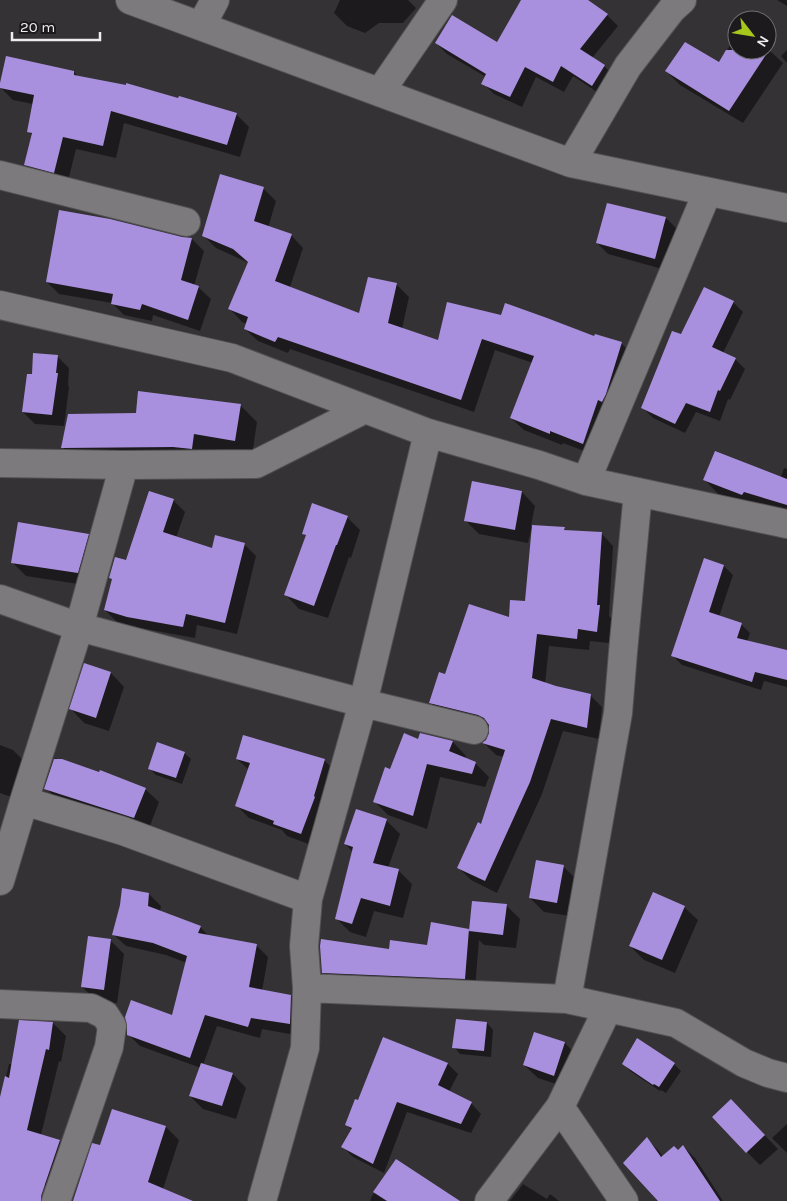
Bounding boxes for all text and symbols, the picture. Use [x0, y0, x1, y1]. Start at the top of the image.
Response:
scale bar [12, 10, 100, 42]
north arrow [727, 10, 777, 60]
text: 20 m [20, 18, 55, 36]
text: N [753, 33, 773, 50]

